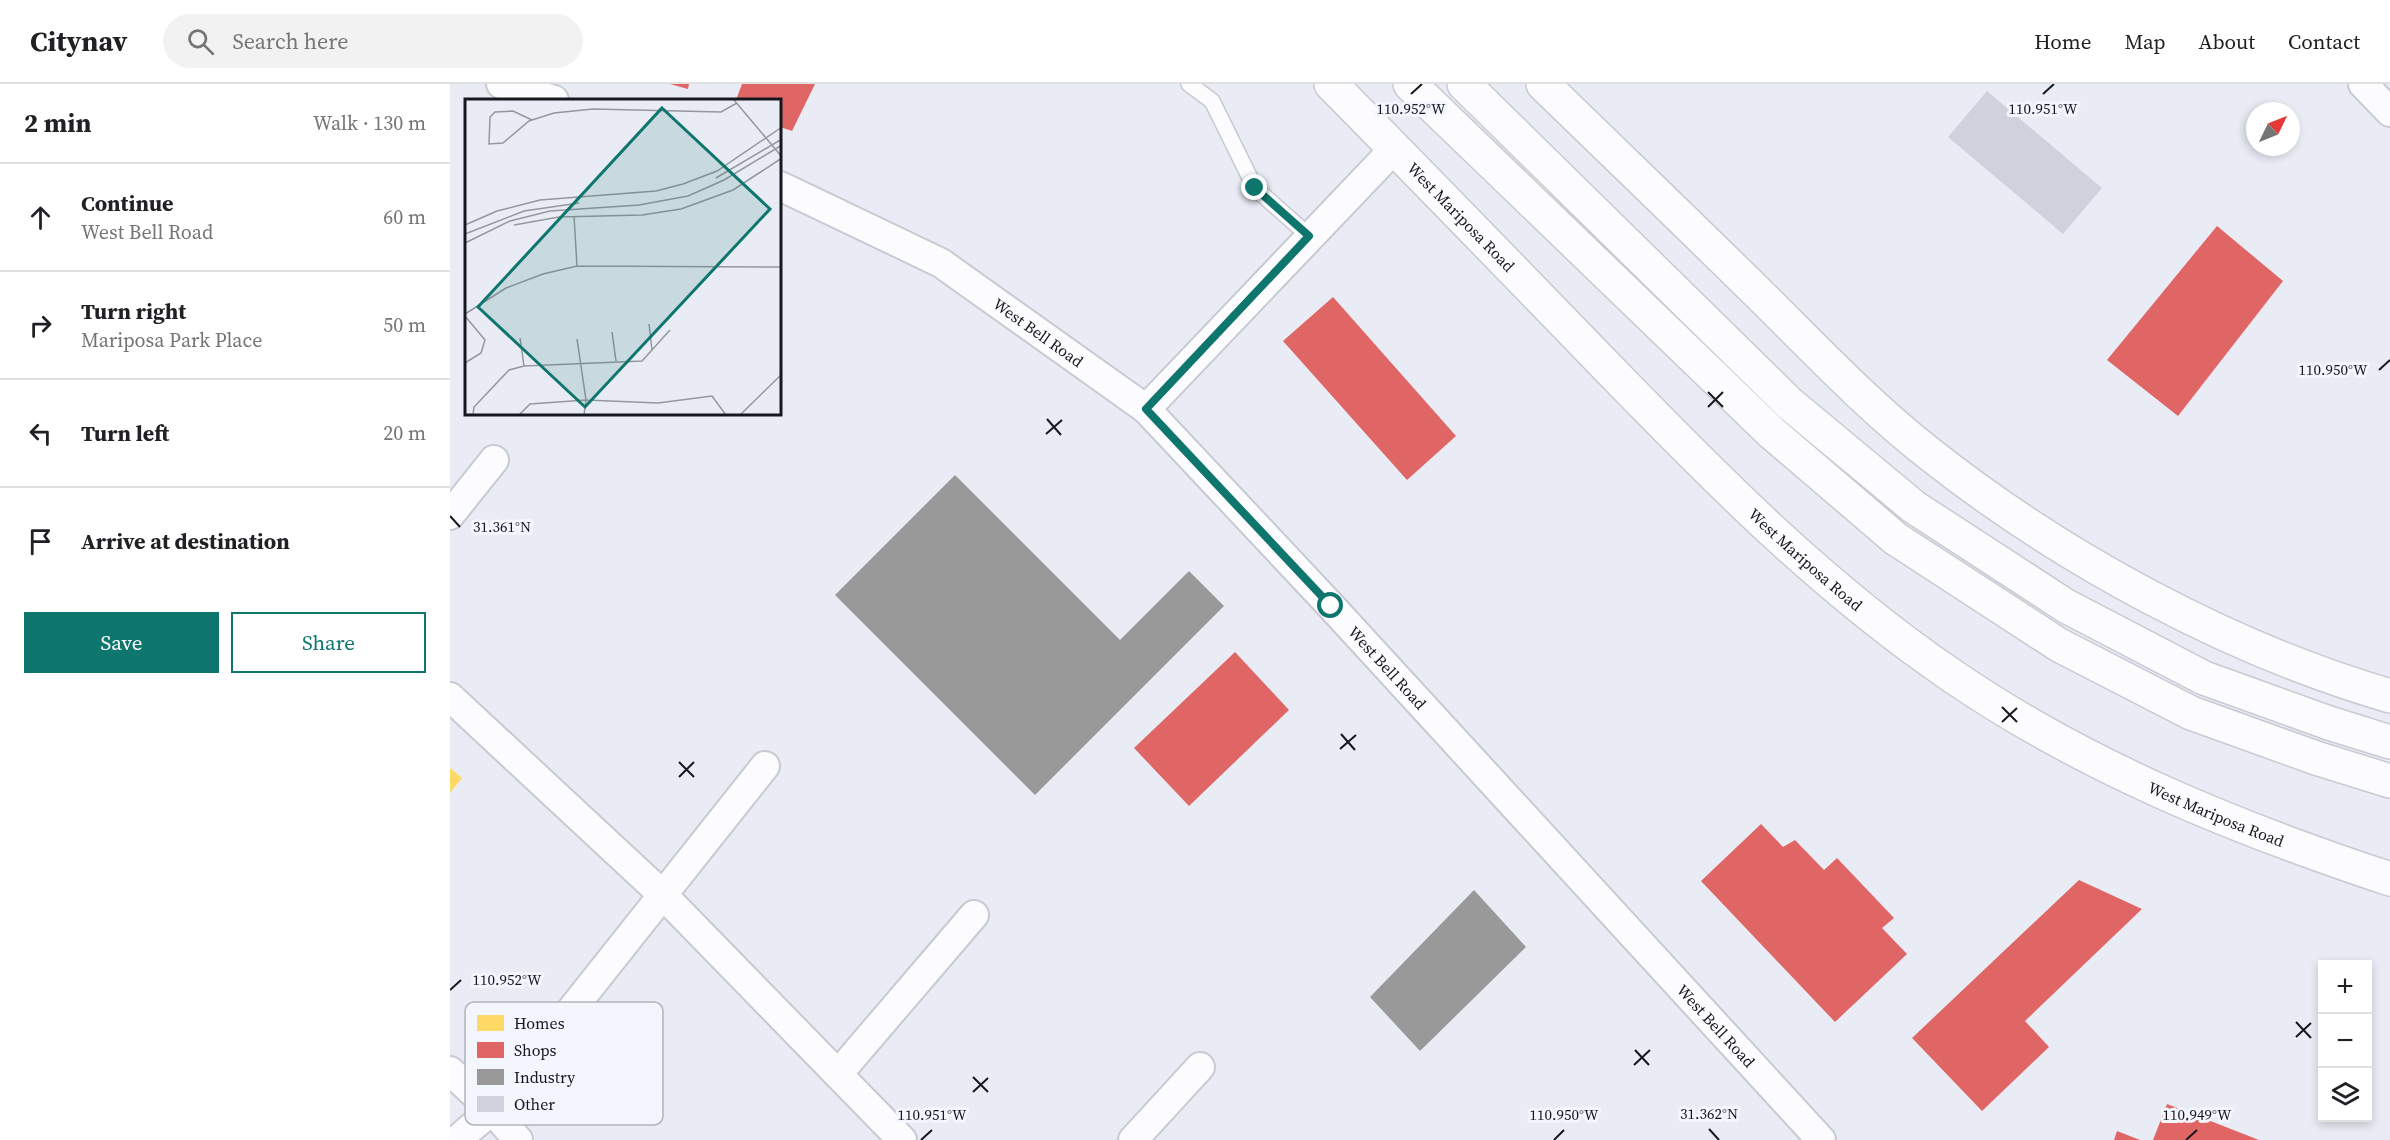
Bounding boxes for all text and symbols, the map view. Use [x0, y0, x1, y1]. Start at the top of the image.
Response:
search box [163, 14, 583, 68]
text: Citynav [30, 22, 127, 60]
icon: search [184, 25, 217, 58]
text: Search here [232, 26, 349, 56]
text: Home [2034, 27, 2092, 56]
text: Map [2125, 27, 2166, 56]
text: About [2199, 27, 2255, 56]
text: Contact [2288, 27, 2360, 56]
text: 110.952°W [1377, 98, 1446, 119]
text: 110.951°W [2009, 98, 2078, 119]
inset map [465, 99, 782, 416]
north arrow [2246, 102, 2300, 156]
text: 2 min [24, 105, 91, 141]
text: Walk · 130 m [313, 109, 426, 137]
street label: West Mariposa Road [1403, 157, 1520, 277]
route end [1241, 174, 1267, 200]
text: Continue [81, 188, 174, 218]
icon: ahead [24, 201, 57, 234]
text: 60 m [383, 203, 426, 231]
text: West Bell Road [81, 218, 213, 246]
street label: West Bell Road [989, 293, 1088, 372]
text: Turn right [81, 296, 186, 326]
icon: right [24, 309, 57, 342]
text: 50 m [383, 311, 426, 339]
text: Mariposa Park Place [81, 326, 262, 354]
text: 110.950°W [2299, 359, 2368, 380]
icon: left [24, 417, 57, 450]
text: Turn left [81, 418, 169, 448]
text: 20 m [383, 419, 426, 447]
street label: West Mariposa Road [1744, 503, 1867, 616]
text: 31.361°N [473, 516, 531, 537]
icon: arrive [24, 525, 57, 558]
text: Arrive at destination [81, 526, 290, 556]
route start [1317, 592, 1343, 618]
button: Save [24, 612, 219, 673]
button: Share [231, 612, 426, 673]
street label: West Bell Road [1344, 621, 1431, 714]
street label: West Mariposa Road [2145, 776, 2287, 852]
map controls [2318, 960, 2372, 1122]
button: + [2318, 960, 2372, 1014]
text: 110.952°W [473, 969, 542, 990]
street label: West Bell Road [1672, 979, 1760, 1072]
legend [465, 1002, 663, 1125]
text: Homes [514, 1012, 565, 1034]
button: − [2318, 1014, 2372, 1068]
text: Shops [514, 1039, 557, 1061]
text: Industry [514, 1066, 576, 1088]
button: layers [2318, 1068, 2372, 1122]
text: Other [514, 1093, 555, 1115]
text: 31.362°N [1680, 1103, 1738, 1124]
text: 110.951°W [898, 1104, 967, 1125]
text: 110.950°W [1530, 1104, 1599, 1125]
text: 110.949°W [2163, 1104, 2232, 1125]

